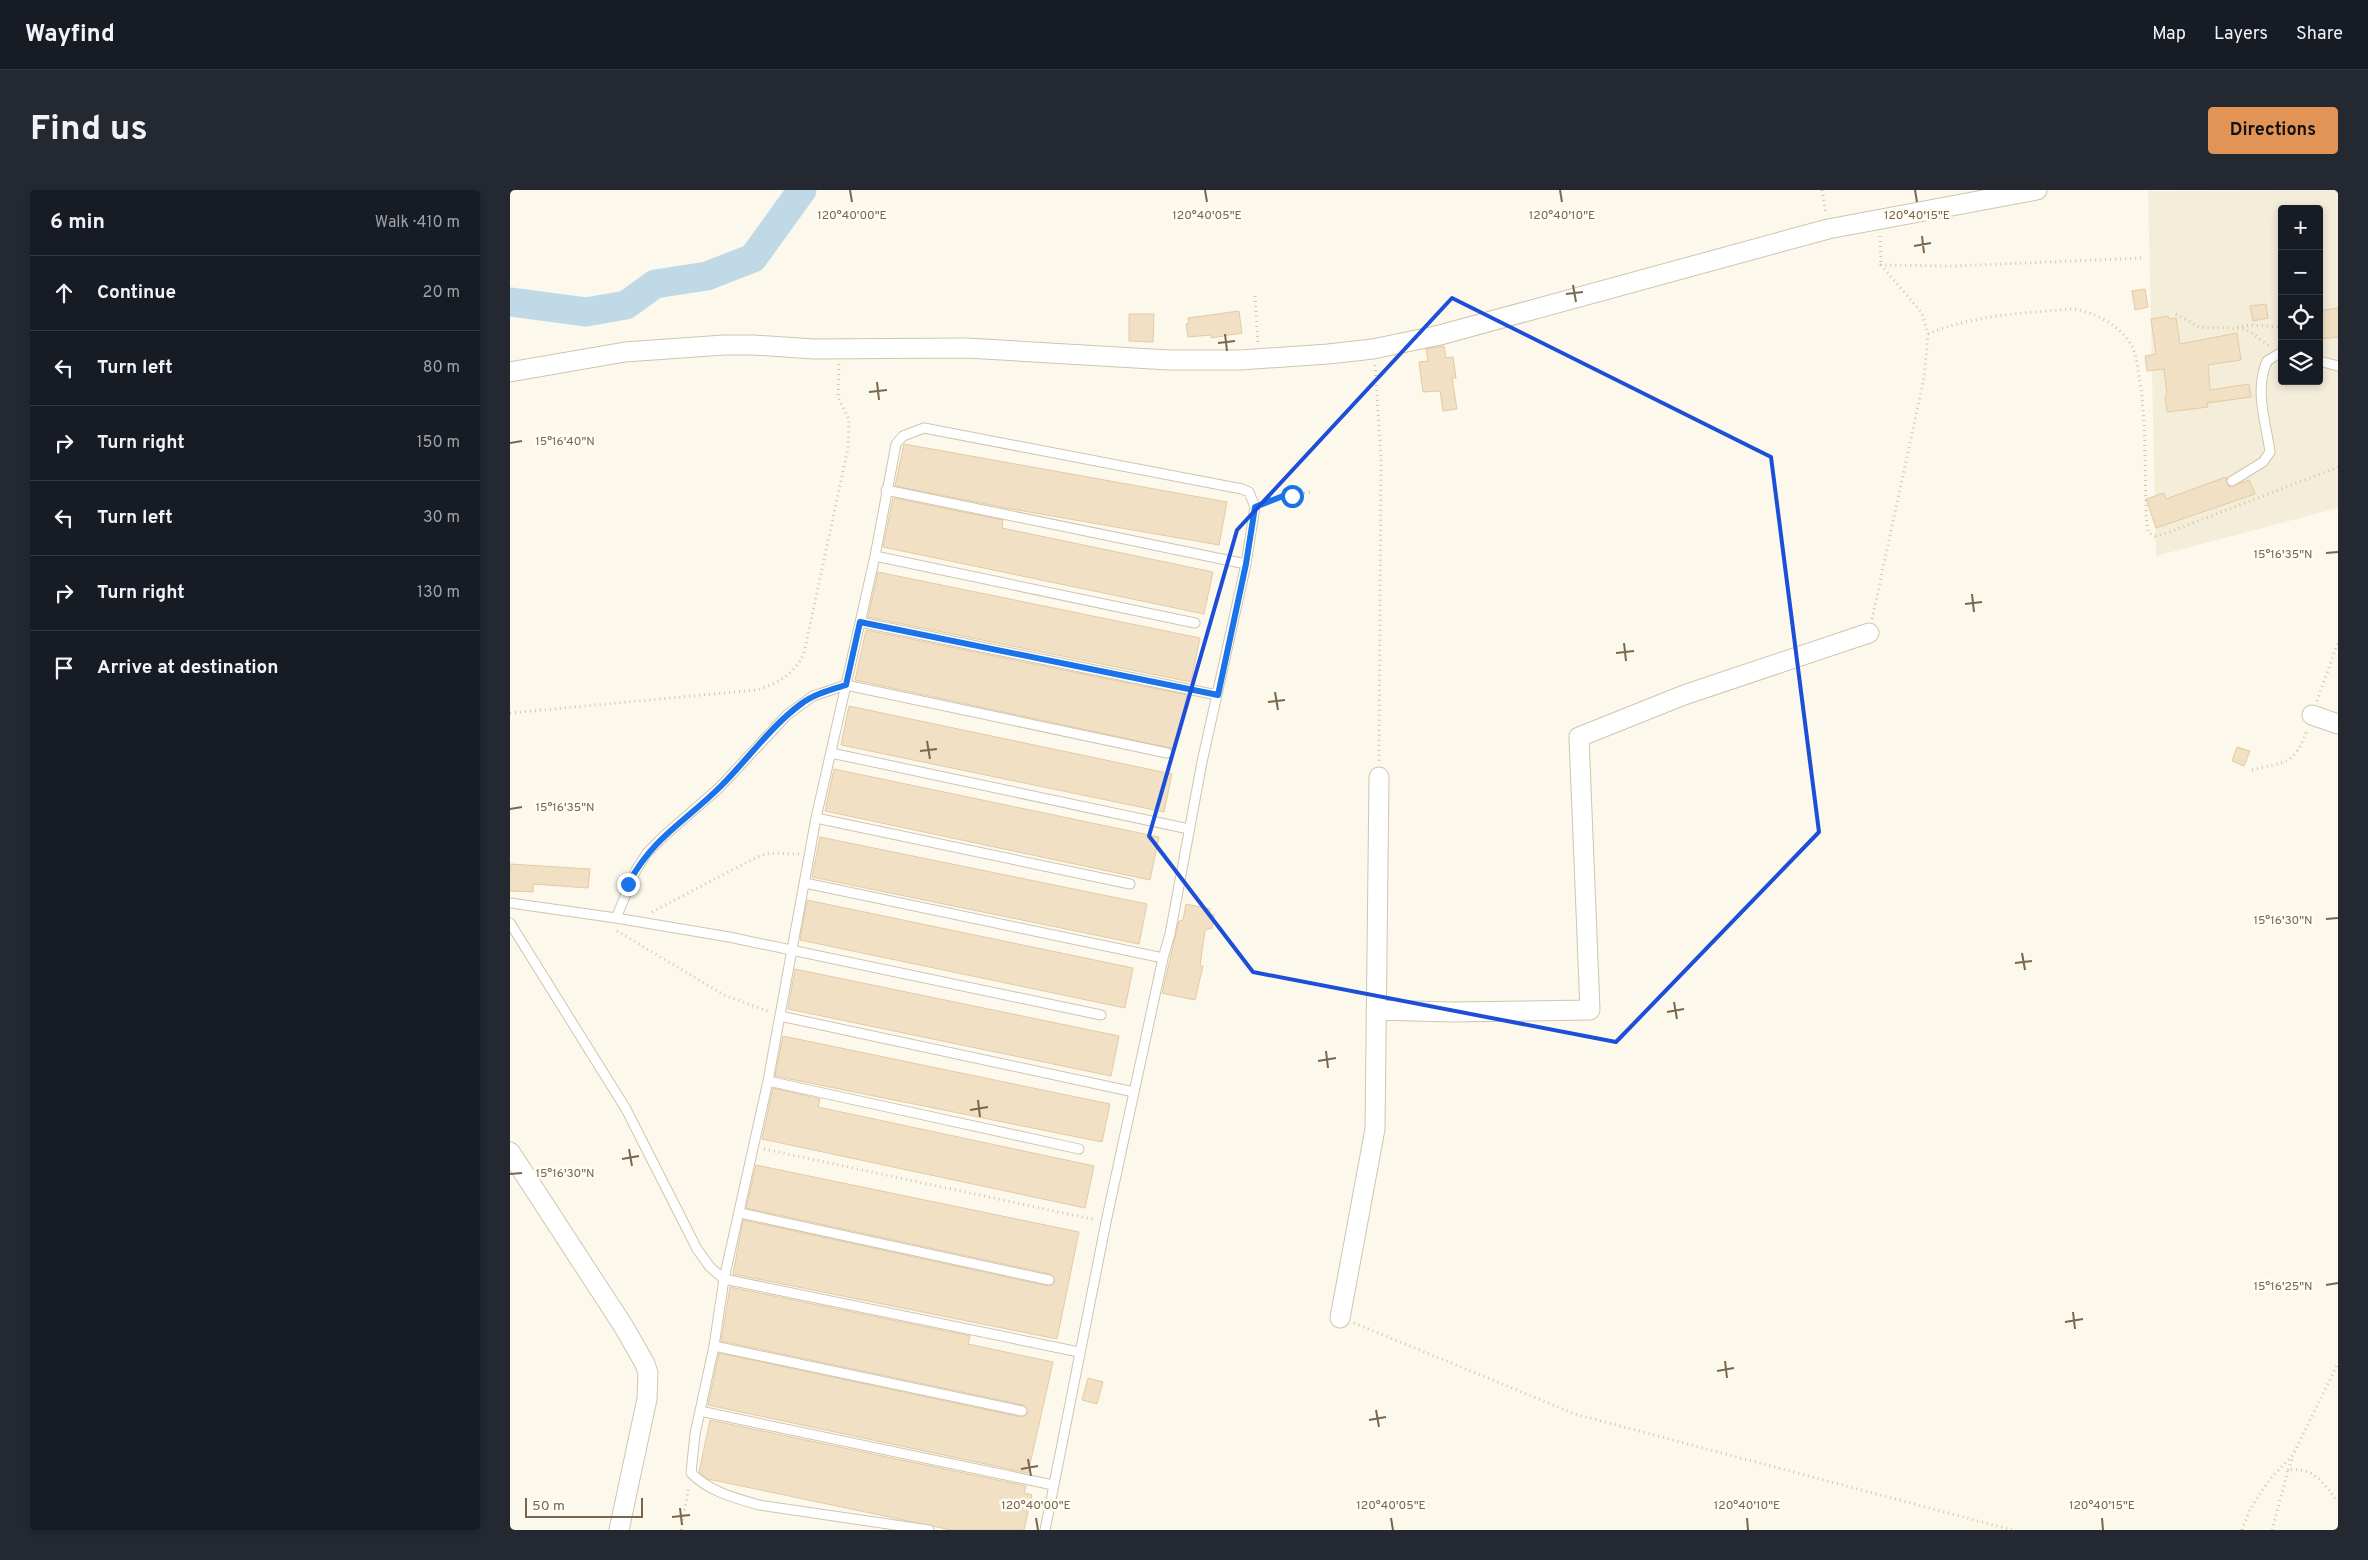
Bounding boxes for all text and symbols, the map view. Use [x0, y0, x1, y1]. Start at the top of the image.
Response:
text: Wayfind [25, 20, 115, 50]
text: Map [2152, 23, 2186, 46]
text: Layers [2214, 23, 2268, 46]
text: Share [2296, 23, 2343, 46]
button: Directions [2208, 107, 2338, 154]
text: Find us [30, 108, 148, 152]
map controls [2278, 205, 2323, 385]
button: + [2278, 205, 2323, 250]
text: 120°40'00"E [817, 208, 887, 224]
text: 120°40'05"E [1172, 208, 1242, 224]
text: 120°40'10"E [1529, 208, 1595, 224]
text: 120°40'15"E [1884, 208, 1950, 224]
text: 6 min [50, 209, 105, 236]
text: Walk · 410 m [375, 213, 460, 233]
button: − [2278, 250, 2323, 295]
icon: ahead [50, 279, 78, 307]
text: Continue [97, 281, 176, 305]
text: 20 m [423, 283, 460, 303]
button: locate [2278, 295, 2323, 340]
button: layers [2278, 340, 2323, 385]
icon: left [50, 354, 78, 382]
text: Turn left [97, 356, 173, 380]
text: 80 m [423, 358, 460, 378]
icon: right [50, 429, 78, 457]
text: Turn right [97, 431, 185, 455]
text: 150 m [417, 433, 460, 453]
text: 15°16'40"N [535, 434, 595, 450]
route start [1281, 485, 1304, 508]
icon: left [50, 504, 78, 532]
text: Turn left [97, 506, 173, 530]
text: 30 m [423, 508, 460, 528]
text: 15°16'35"N [2253, 547, 2313, 563]
icon: right [50, 579, 78, 607]
text: Turn right [97, 581, 185, 605]
text: 130 m [417, 583, 460, 603]
icon: arrive [50, 654, 78, 682]
text: Arrive at destination [97, 656, 278, 680]
text: 15°16'35"N [535, 800, 595, 816]
route end [617, 873, 640, 896]
text: 15°16'30"N [2253, 913, 2313, 929]
text: 15°16'30"N [535, 1166, 595, 1182]
text: 15°16'25"N [2253, 1279, 2313, 1295]
scale bar [525, 1495, 642, 1518]
text: 50 m [532, 1498, 565, 1515]
text: 120°40'00"E [1001, 1498, 1071, 1514]
text: 120°40'05"E [1356, 1498, 1426, 1514]
text: 120°40'10"E [1714, 1498, 1780, 1514]
text: 120°40'15"E [2069, 1498, 2135, 1514]

